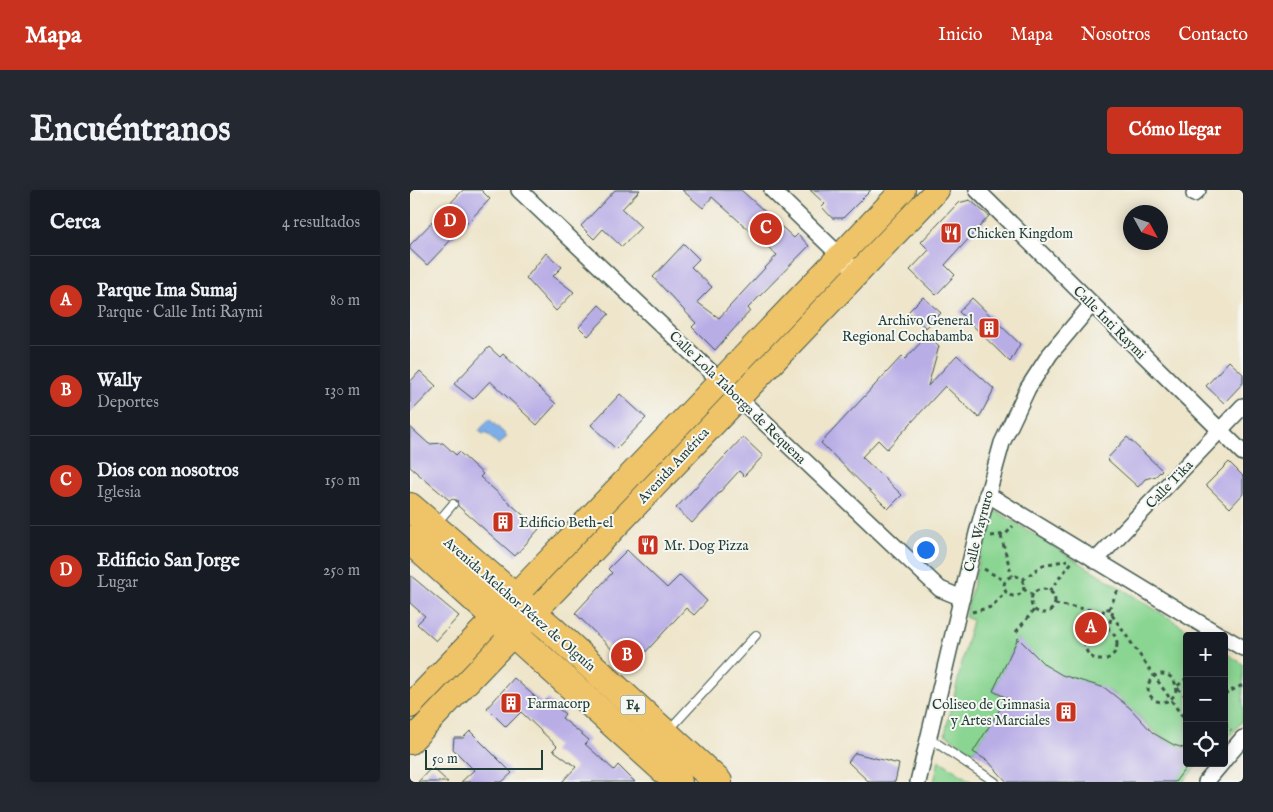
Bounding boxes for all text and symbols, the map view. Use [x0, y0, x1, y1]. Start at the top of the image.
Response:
text: Mapa [25, 20, 81, 51]
text: Inicio [938, 24, 983, 47]
text: Mapa [1011, 24, 1053, 47]
text: Nosotros [1081, 24, 1150, 47]
text: Contacto [1178, 24, 1248, 47]
button: Cómo llegar [1107, 107, 1243, 154]
text: Encuéntranos [30, 108, 230, 153]
pin: D [434, 203, 466, 241]
north arrow [1123, 205, 1168, 250]
text: Cerca [50, 209, 100, 236]
pin: C [750, 210, 782, 248]
text: 4 resultados [282, 213, 360, 233]
restaurant icon: Chicken Kingdom [939, 221, 963, 245]
place label: Chicken Kingdom [967, 225, 1073, 243]
text: Parque Ima Sumaj [97, 279, 237, 303]
street label: Calle Inti Raymi [1069, 282, 1150, 363]
text: A [61, 291, 71, 311]
text: 80 m [330, 291, 360, 311]
text: Parque · Calle Inti Raymi [97, 303, 263, 323]
place label: Archivo General Regional Cochabamba [842, 312, 974, 346]
building icon: Archivo General Regional Cochabamba [977, 316, 1001, 340]
street label: Calle Lola Taborga de Requena [665, 327, 810, 469]
text: Wally [97, 369, 142, 393]
text: B [61, 381, 71, 401]
text: 130 m [324, 381, 360, 401]
text: Deportes [97, 393, 159, 413]
street label: Avenida América [633, 423, 714, 508]
street label: Calle Tika [1142, 456, 1198, 513]
text: Dios con nosotros [97, 459, 239, 483]
text: C [60, 471, 72, 491]
text: 150 m [325, 471, 360, 491]
text: Iglesia [97, 483, 141, 503]
street label: Calle Wayruro [960, 488, 998, 574]
building icon: Edificio Beth-el [491, 510, 515, 534]
place label: Edificio Beth-el [519, 514, 613, 532]
street label: Avenida Melchor Pérez de Olguín [439, 533, 599, 676]
restaurant icon: Mr. Dog Pizza [636, 533, 660, 557]
place label: Mr. Dog Pizza [664, 537, 749, 555]
your location [913, 537, 939, 563]
text: Edificio San Jorge [97, 549, 240, 573]
text: D [60, 561, 72, 581]
text: 250 m [323, 561, 360, 581]
text: Lugar [97, 573, 138, 593]
pin: A [1075, 609, 1107, 647]
map controls [1183, 632, 1228, 767]
button: + [1183, 632, 1228, 677]
pin: B [611, 637, 643, 675]
button: − [1183, 677, 1228, 722]
building icon: Farmacorp [499, 691, 523, 715]
place label: Farmacorp [527, 695, 590, 713]
road number: F4 [620, 696, 646, 714]
place label: Coliseo de Gimnasia y Artes Marciales [932, 696, 1051, 730]
building icon: Coliseo de Gimnasia y Artes Marciales [1054, 700, 1078, 724]
button: locate [1183, 722, 1228, 767]
scale bar [425, 747, 542, 770]
text: 50 m [432, 750, 458, 768]

